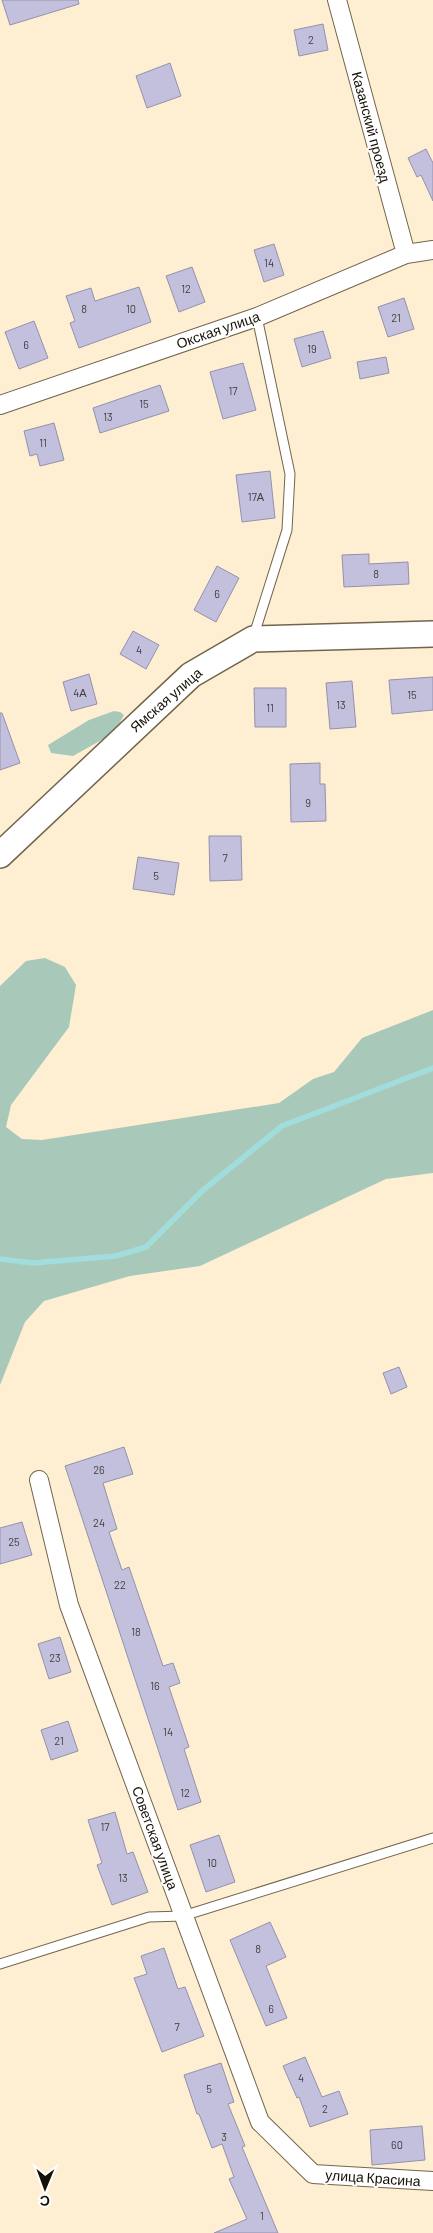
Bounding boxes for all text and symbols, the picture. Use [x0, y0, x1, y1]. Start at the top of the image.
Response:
house number: 2 [308, 33, 314, 46]
street label: Казанский проезд [348, 70, 394, 184]
house number: 14 [264, 256, 274, 269]
house number: 12 [181, 282, 191, 295]
house number: 8 [81, 302, 87, 315]
house number: 10 [126, 302, 136, 315]
street label: Окская улица [174, 307, 262, 352]
house number: 21 [391, 311, 401, 324]
house number: 6 [23, 338, 29, 351]
house number: 19 [307, 342, 317, 355]
house number: 17 [228, 384, 238, 397]
house number: 15 [139, 397, 149, 410]
house number: 13 [103, 410, 113, 423]
house number: 11 [39, 436, 47, 449]
house number: 17А [248, 490, 265, 503]
house number: 8 [373, 567, 379, 580]
house number: 6 [214, 587, 220, 600]
house number: 4 [136, 643, 142, 656]
street label: Ямская улица [126, 664, 205, 736]
house number: 4А [73, 686, 87, 699]
house number: 15 [407, 688, 417, 701]
house number: 13 [336, 698, 346, 711]
house number: 11 [266, 701, 274, 714]
house number: 9 [305, 796, 311, 809]
house number: 7 [222, 851, 228, 864]
house number: 5 [153, 869, 159, 882]
house number: 26 [93, 1463, 105, 1476]
house number: 24 [93, 1516, 105, 1529]
house number: 25 [8, 1535, 20, 1548]
house number: 22 [114, 1578, 126, 1591]
house number: 18 [131, 1625, 141, 1638]
house number: 23 [49, 1651, 61, 1664]
house number: 16 [150, 1679, 160, 1692]
house number: 14 [163, 1725, 173, 1738]
house number: 21 [54, 1734, 64, 1747]
street label: Советская улица [129, 1784, 182, 1892]
house number: 12 [180, 1786, 190, 1799]
house number: 17 [100, 1820, 110, 1833]
house number: 10 [207, 1856, 217, 1869]
house number: 13 [118, 1871, 128, 1884]
house number: 8 [255, 1942, 261, 1955]
house number: 6 [268, 2002, 274, 2015]
house number: 7 [174, 2020, 180, 2033]
house number: 4 [298, 2071, 304, 2084]
house number: 5 [206, 2082, 212, 2095]
house number: 2 [322, 2102, 328, 2115]
house number: 3 [221, 2130, 227, 2143]
house number: 60 [391, 2138, 403, 2151]
north arrow [20, 2163, 70, 2213]
street label: улица Красина [325, 2166, 421, 2189]
text: С [40, 2193, 50, 2210]
house number: 1 [260, 2209, 264, 2222]

